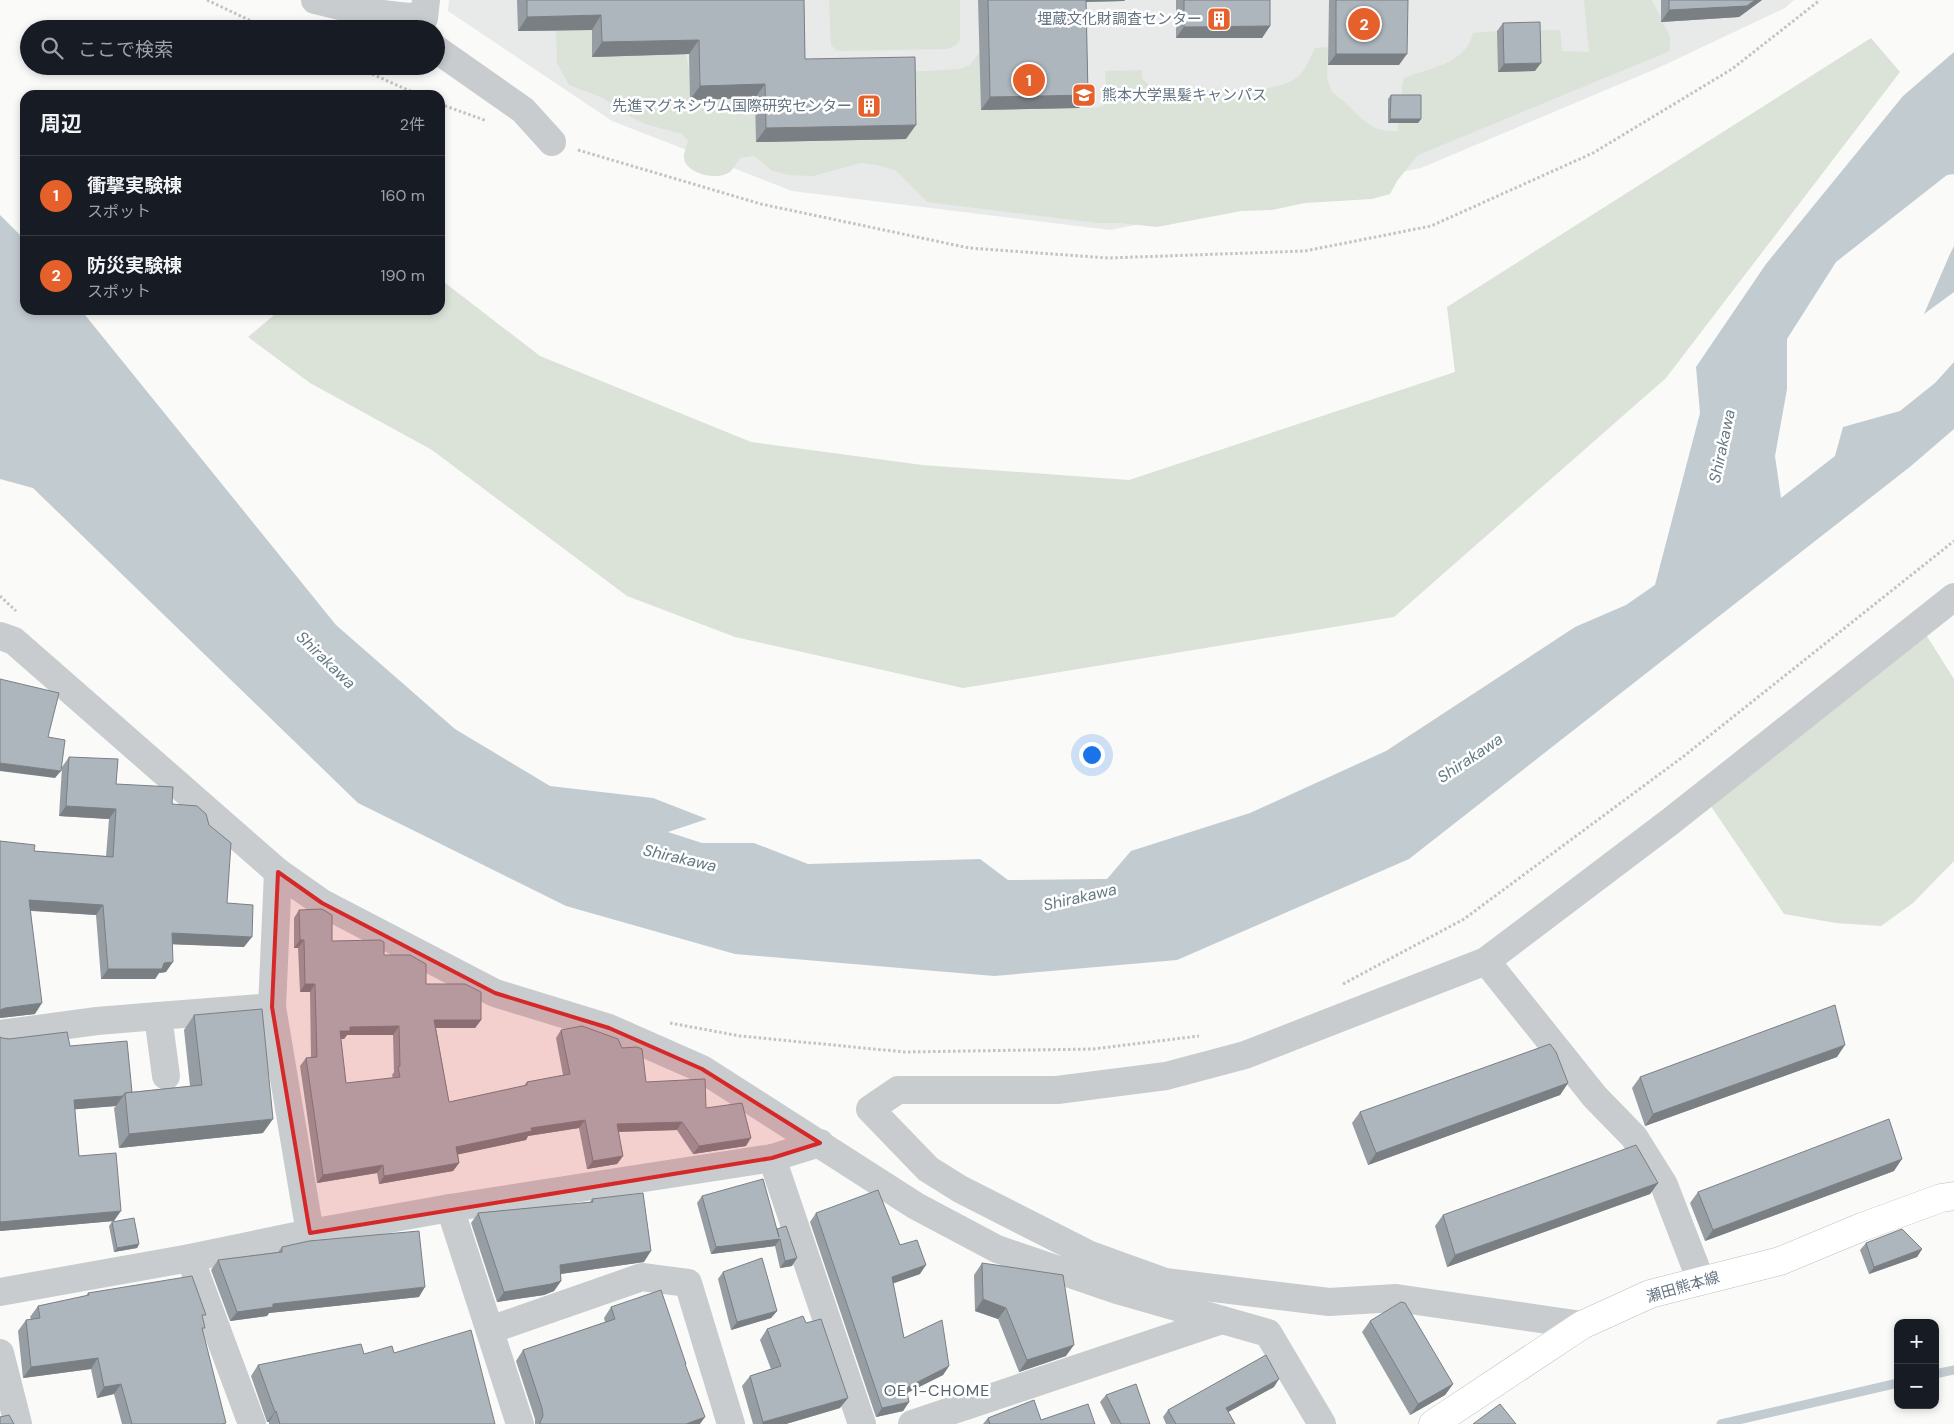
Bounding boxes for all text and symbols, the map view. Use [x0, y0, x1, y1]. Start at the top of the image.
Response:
pin: 2 [1348, 5, 1380, 43]
building icon: 埋蔵文化財調査センター [1206, 6, 1232, 32]
place label: 埋蔵文化財調査センター [1037, 9, 1202, 29]
search box [20, 20, 445, 75]
icon: search [38, 34, 66, 62]
text: ここで検索 [78, 37, 173, 62]
pin: 1 [1013, 61, 1045, 99]
school or university icon: 熊本大学黒髪キャンパス [1071, 82, 1097, 108]
place label: 熊本大学黒髪キャンパス [1102, 85, 1267, 105]
building icon: 先進マグネシウム国際研究センター [856, 93, 882, 119]
place label: 先進マグネシウム国際研究センター [612, 96, 852, 116]
text: 周辺 [40, 110, 82, 138]
text: 2件 [400, 114, 425, 135]
text: 衝撃実験棟 [87, 173, 182, 198]
text: 1 [53, 185, 59, 206]
text: 160 m [381, 185, 425, 206]
text: スポット [87, 201, 151, 222]
text: 防災実験棟 [87, 253, 182, 278]
text: 2 [51, 265, 61, 286]
text: 190 m [381, 265, 425, 286]
text: スポット [87, 281, 151, 302]
water label: Shirakawa [1704, 407, 1740, 485]
water label: Shirakawa [292, 626, 360, 694]
water label: Shirakawa [1433, 728, 1507, 788]
your location [1079, 742, 1105, 768]
water label: Shirakawa [641, 839, 719, 877]
water label: Shirakawa [1041, 878, 1119, 916]
street label: 瀬田熊本線 [1644, 1267, 1722, 1307]
map controls [1894, 1319, 1939, 1409]
button: + [1894, 1319, 1939, 1364]
button: − [1894, 1364, 1939, 1409]
district label: OE 1-CHOME [884, 1380, 990, 1401]

